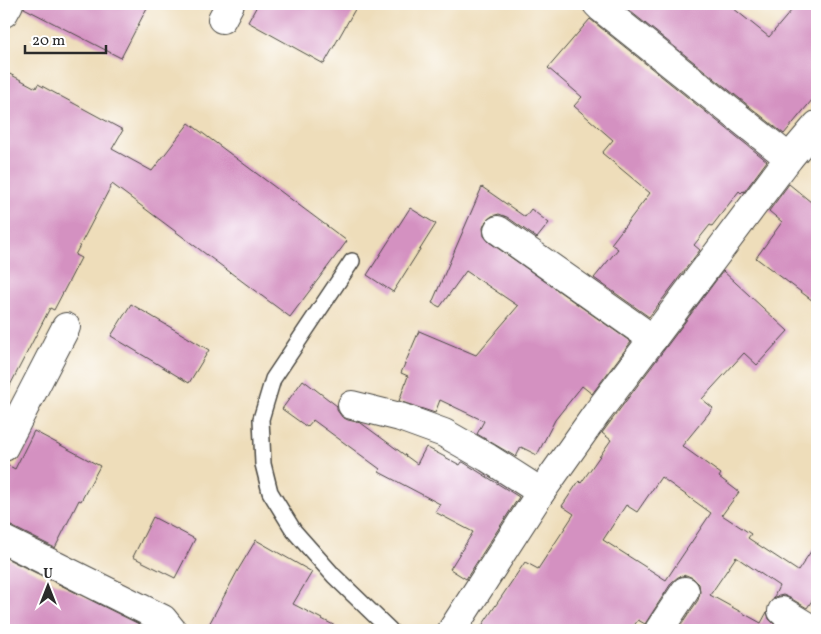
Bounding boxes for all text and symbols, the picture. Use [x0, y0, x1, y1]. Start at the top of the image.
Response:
scale bar [25, 22, 106, 54]
text: 20 m [32, 31, 65, 52]
north arrow [22, 562, 72, 612]
text: U [43, 565, 53, 584]

